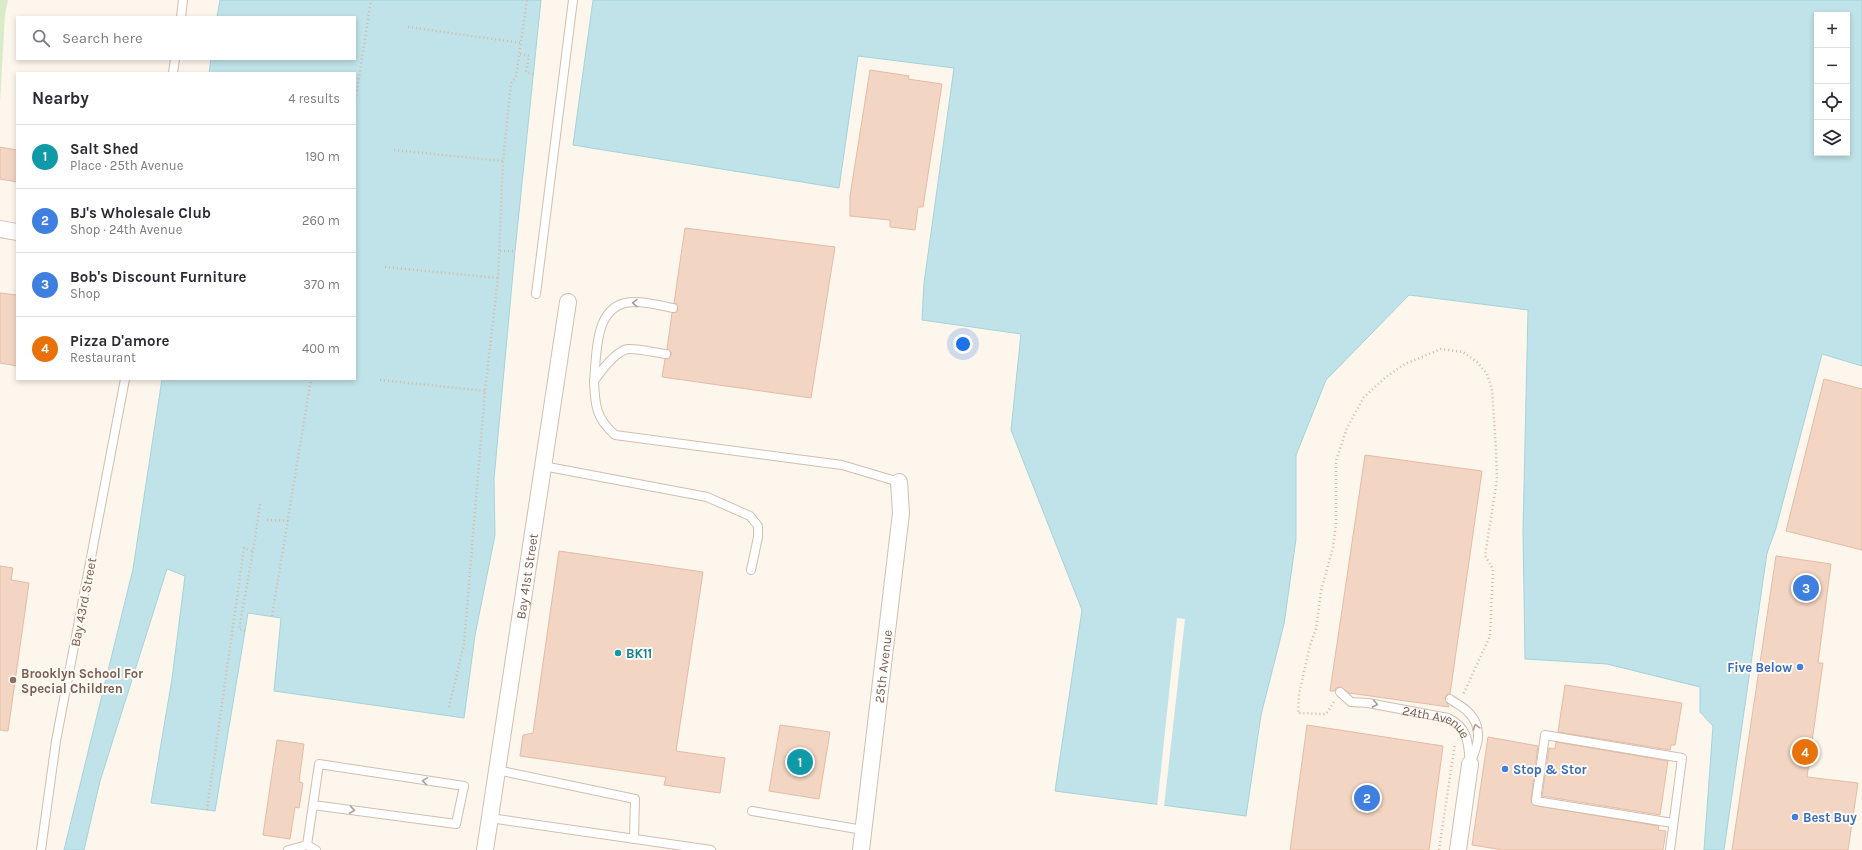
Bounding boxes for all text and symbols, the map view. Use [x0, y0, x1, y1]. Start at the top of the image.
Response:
map controls [1814, 12, 1850, 156]
button: + [1814, 12, 1850, 48]
search box [16, 16, 356, 60]
icon: search [30, 27, 52, 49]
text: Search here [62, 29, 143, 47]
button: − [1814, 48, 1850, 84]
button: locate [1814, 84, 1850, 120]
text: Nearby [32, 88, 89, 108]
text: 4 results [288, 91, 340, 106]
button: layers [1814, 120, 1850, 156]
text: Salt Shed [70, 140, 139, 158]
text: 1 [43, 149, 47, 164]
text: 190 m [305, 149, 340, 164]
text: Place · 25th Avenue [70, 158, 183, 173]
text: BJ's Wholesale Club [70, 204, 211, 222]
text: 2 [41, 213, 49, 228]
text: 260 m [302, 213, 340, 228]
text: Shop · 24th Avenue [70, 222, 182, 237]
text: Bob's Discount Furniture [70, 268, 246, 286]
text: 3 [41, 277, 49, 292]
text: 370 m [303, 277, 340, 292]
text: Shop [70, 286, 100, 301]
one-way arrow [631, 298, 638, 307]
text: Pizza D'amore [70, 332, 169, 350]
your location [953, 334, 973, 354]
text: 4 [41, 341, 49, 356]
text: 400 m [302, 341, 340, 356]
text: Restaurant [70, 350, 136, 365]
street label: Bay 41st Street [513, 532, 541, 620]
street label: Bay 43rd Street [67, 556, 100, 648]
pin: 3 [1793, 573, 1819, 603]
street label: 25th Avenue [872, 629, 895, 704]
place label: BK11 [626, 646, 652, 661]
marker: BK11 [613, 648, 623, 658]
place label: Five Below [1727, 660, 1792, 675]
marker: Five Below [1795, 662, 1805, 672]
place label: Brooklyn School For Special Children [21, 666, 144, 696]
marker: Brooklyn School For Special Children [8, 675, 18, 685]
one-way arrow [1372, 700, 1378, 708]
street label: 24th Avenue [1401, 703, 1473, 741]
one-way arrow [1472, 724, 1481, 731]
pin: 4 [1792, 737, 1818, 767]
pin: 1 [787, 747, 813, 777]
place label: Stop & Stor [1513, 762, 1588, 777]
marker: Stop & Stor [1500, 764, 1510, 774]
one-way arrow [422, 777, 428, 785]
pin: 2 [1354, 783, 1380, 813]
one-way arrow [349, 805, 355, 814]
place label: Best Buy [1803, 810, 1857, 825]
marker: Best Buy [1790, 812, 1800, 822]

